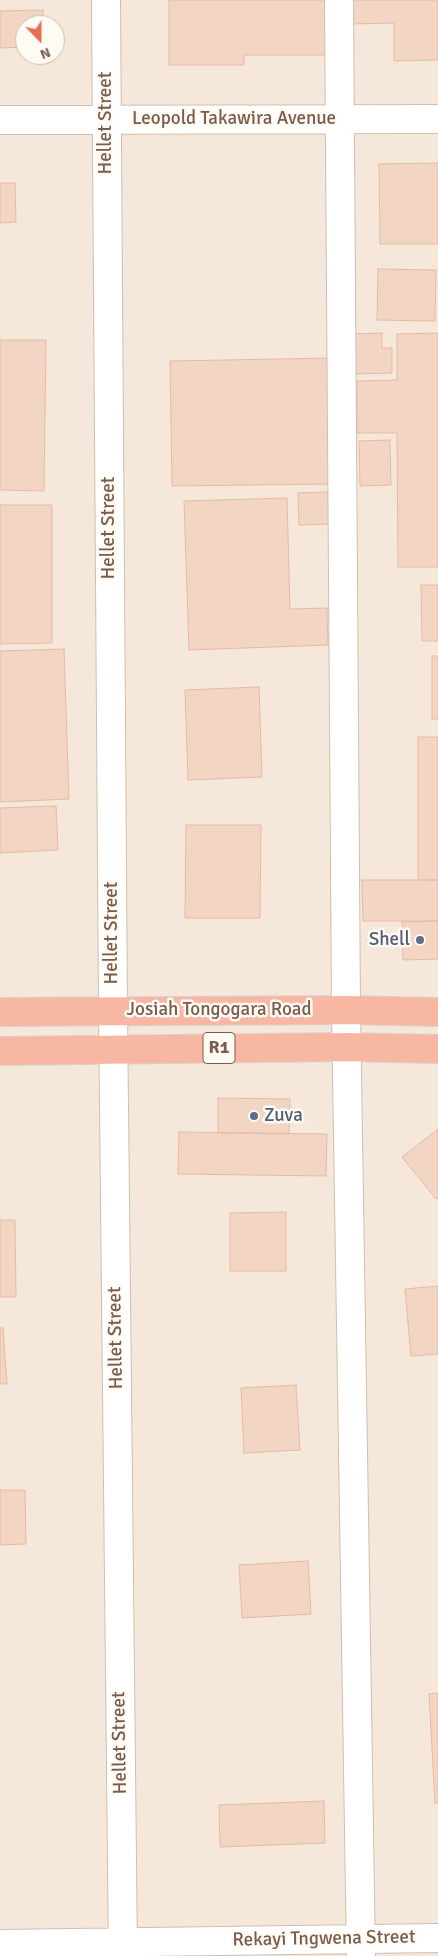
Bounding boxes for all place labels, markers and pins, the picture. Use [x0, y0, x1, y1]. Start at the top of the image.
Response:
place label: Shell [369, 929, 410, 951]
marker: Shell [414, 934, 426, 946]
place label: Zuva [264, 1105, 303, 1127]
marker: Zuva [248, 1110, 260, 1122]

